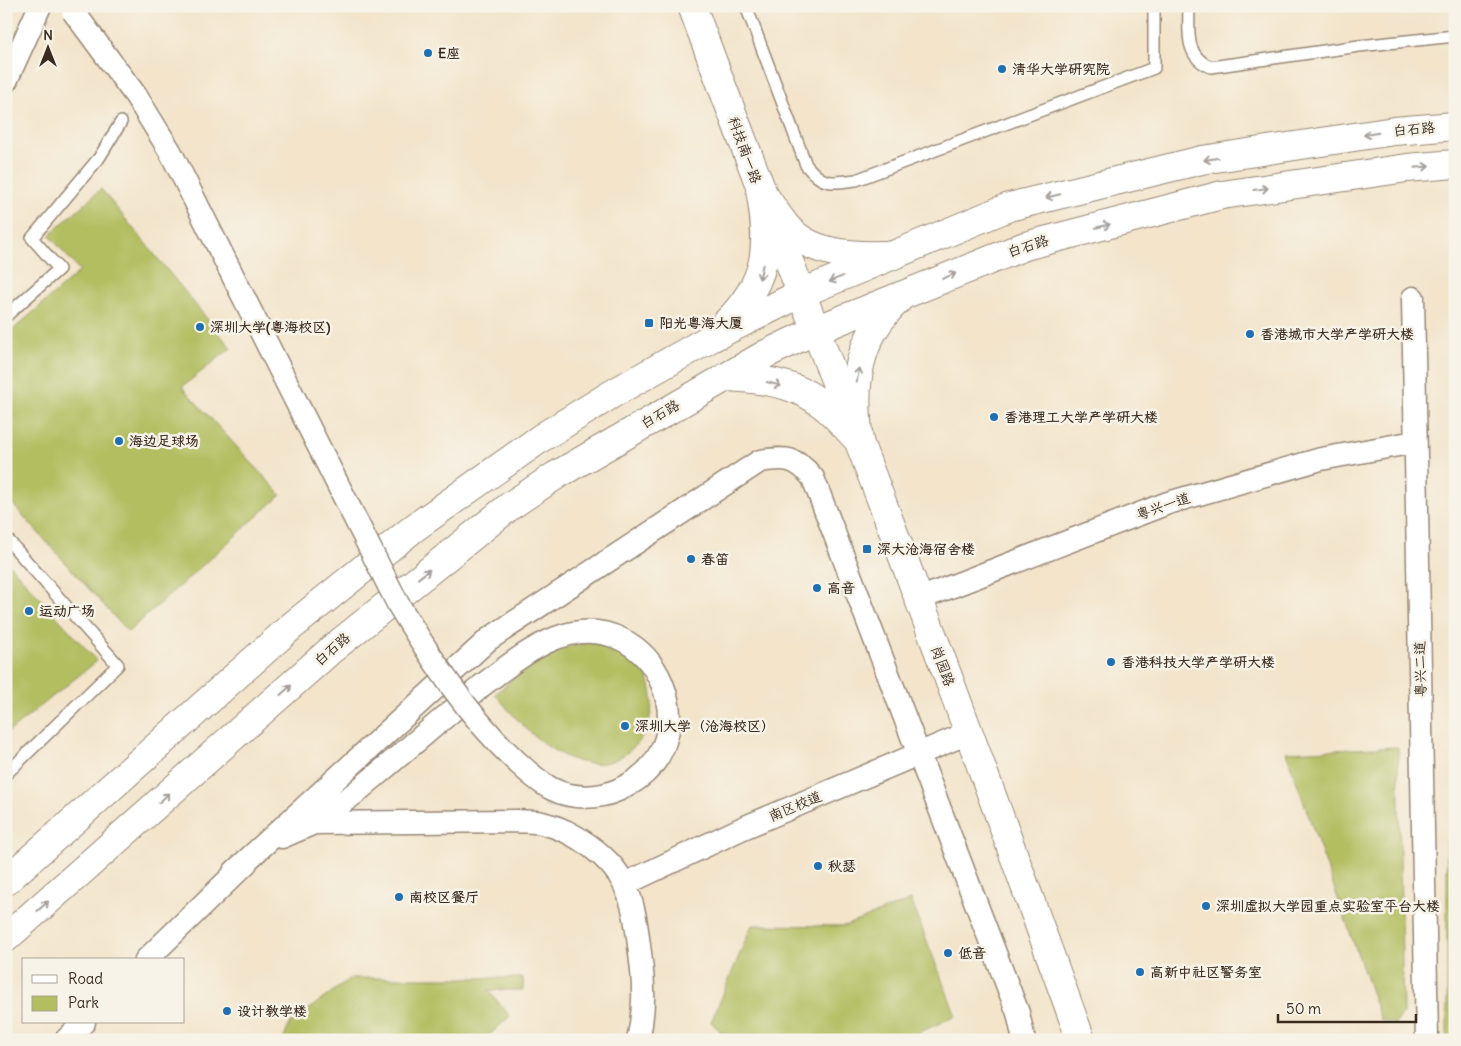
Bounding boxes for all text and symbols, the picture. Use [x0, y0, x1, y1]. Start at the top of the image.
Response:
north arrow [22, 22, 72, 72]
text: N [43, 26, 53, 44]
place label: E座 [438, 44, 460, 62]
marker: E座 [422, 47, 434, 59]
place label: 清华大学研究院 [1012, 60, 1110, 78]
marker: 清华大学研究院 [996, 63, 1008, 75]
street label: 科技南一路 [725, 114, 765, 186]
street label: 白石路 [1392, 118, 1436, 140]
one-way arrow [1364, 130, 1380, 140]
one-way arrow [1203, 154, 1219, 164]
one-way arrow [1413, 162, 1429, 172]
one-way arrow [1252, 184, 1268, 194]
one-way arrow [1045, 192, 1061, 202]
one-way arrow [1094, 220, 1110, 230]
street label: 白石路 [1005, 231, 1051, 261]
one-way arrow [756, 263, 765, 279]
one-way arrow [941, 271, 956, 280]
one-way arrow [829, 275, 844, 284]
place label: 阳光粤海大厦 [659, 314, 743, 332]
marker: 阳光粤海大厦 [643, 317, 655, 329]
place label: 深圳大学(粤海校区) [210, 318, 330, 336]
marker: 深圳大学(粤海校区) [194, 321, 206, 333]
place label: 香港城市大学产学研大楼 [1260, 325, 1414, 343]
marker: 香港城市大学产学研大楼 [1244, 328, 1256, 340]
one-way arrow [853, 367, 863, 383]
one-way arrow [765, 379, 781, 389]
street label: 白石路 [637, 396, 683, 432]
place label: 香港理工大学产学研大楼 [1004, 408, 1158, 426]
marker: 香港理工大学产学研大楼 [988, 411, 1000, 423]
place label: 海边足球场 [129, 432, 199, 450]
marker: 海边足球场 [113, 435, 125, 447]
street label: 粤兴一道 [1134, 488, 1192, 524]
place label: 深大沧海宿舍楼 [877, 540, 975, 558]
marker: 深大沧海宿舍楼 [861, 543, 873, 555]
place label: 春笛 [701, 550, 729, 568]
marker: 春笛 [685, 553, 697, 565]
one-way arrow [417, 569, 430, 580]
place label: 高音 [827, 579, 855, 597]
marker: 高音 [811, 582, 823, 594]
place label: 运动广场 [39, 602, 95, 620]
marker: 运动广场 [23, 605, 35, 617]
street label: 白石路 [310, 628, 354, 670]
street label: 粤兴二道 [1411, 641, 1429, 697]
street label: 岗园路 [927, 643, 959, 689]
place label: 香港科技大学产学研大楼 [1121, 653, 1275, 671]
marker: 香港科技大学产学研大楼 [1105, 656, 1117, 668]
one-way arrow [279, 684, 292, 696]
place label: 深圳大学（沧海校区） [635, 717, 775, 735]
marker: 深圳大学（沧海校区） [619, 720, 631, 732]
street label: 南区校道 [766, 787, 824, 825]
one-way arrow [158, 792, 171, 803]
place label: 秋瑟 [828, 857, 856, 875]
marker: 秋瑟 [812, 860, 824, 872]
place label: 南校区餐厅 [409, 888, 479, 906]
marker: 南校区餐厅 [393, 891, 405, 903]
place label: 深圳虚拟大学园重点实验室平台大楼 [1216, 897, 1440, 915]
one-way arrow [36, 900, 49, 911]
marker: 深圳虚拟大学园重点实验室平台大楼 [1200, 900, 1212, 912]
place label: 低音 [958, 944, 986, 962]
marker: 低音 [942, 947, 954, 959]
legend [22, 958, 185, 1024]
place label: 高新中社区警务室 [1150, 963, 1262, 981]
marker: 高新中社区警务室 [1134, 966, 1146, 978]
text: Road [68, 969, 103, 988]
scale bar [1278, 991, 1416, 1023]
text: Park [68, 993, 99, 1012]
text: 50 m [1286, 999, 1321, 1018]
place label: 设计教学楼 [237, 1002, 307, 1020]
marker: 设计教学楼 [221, 1005, 233, 1017]

